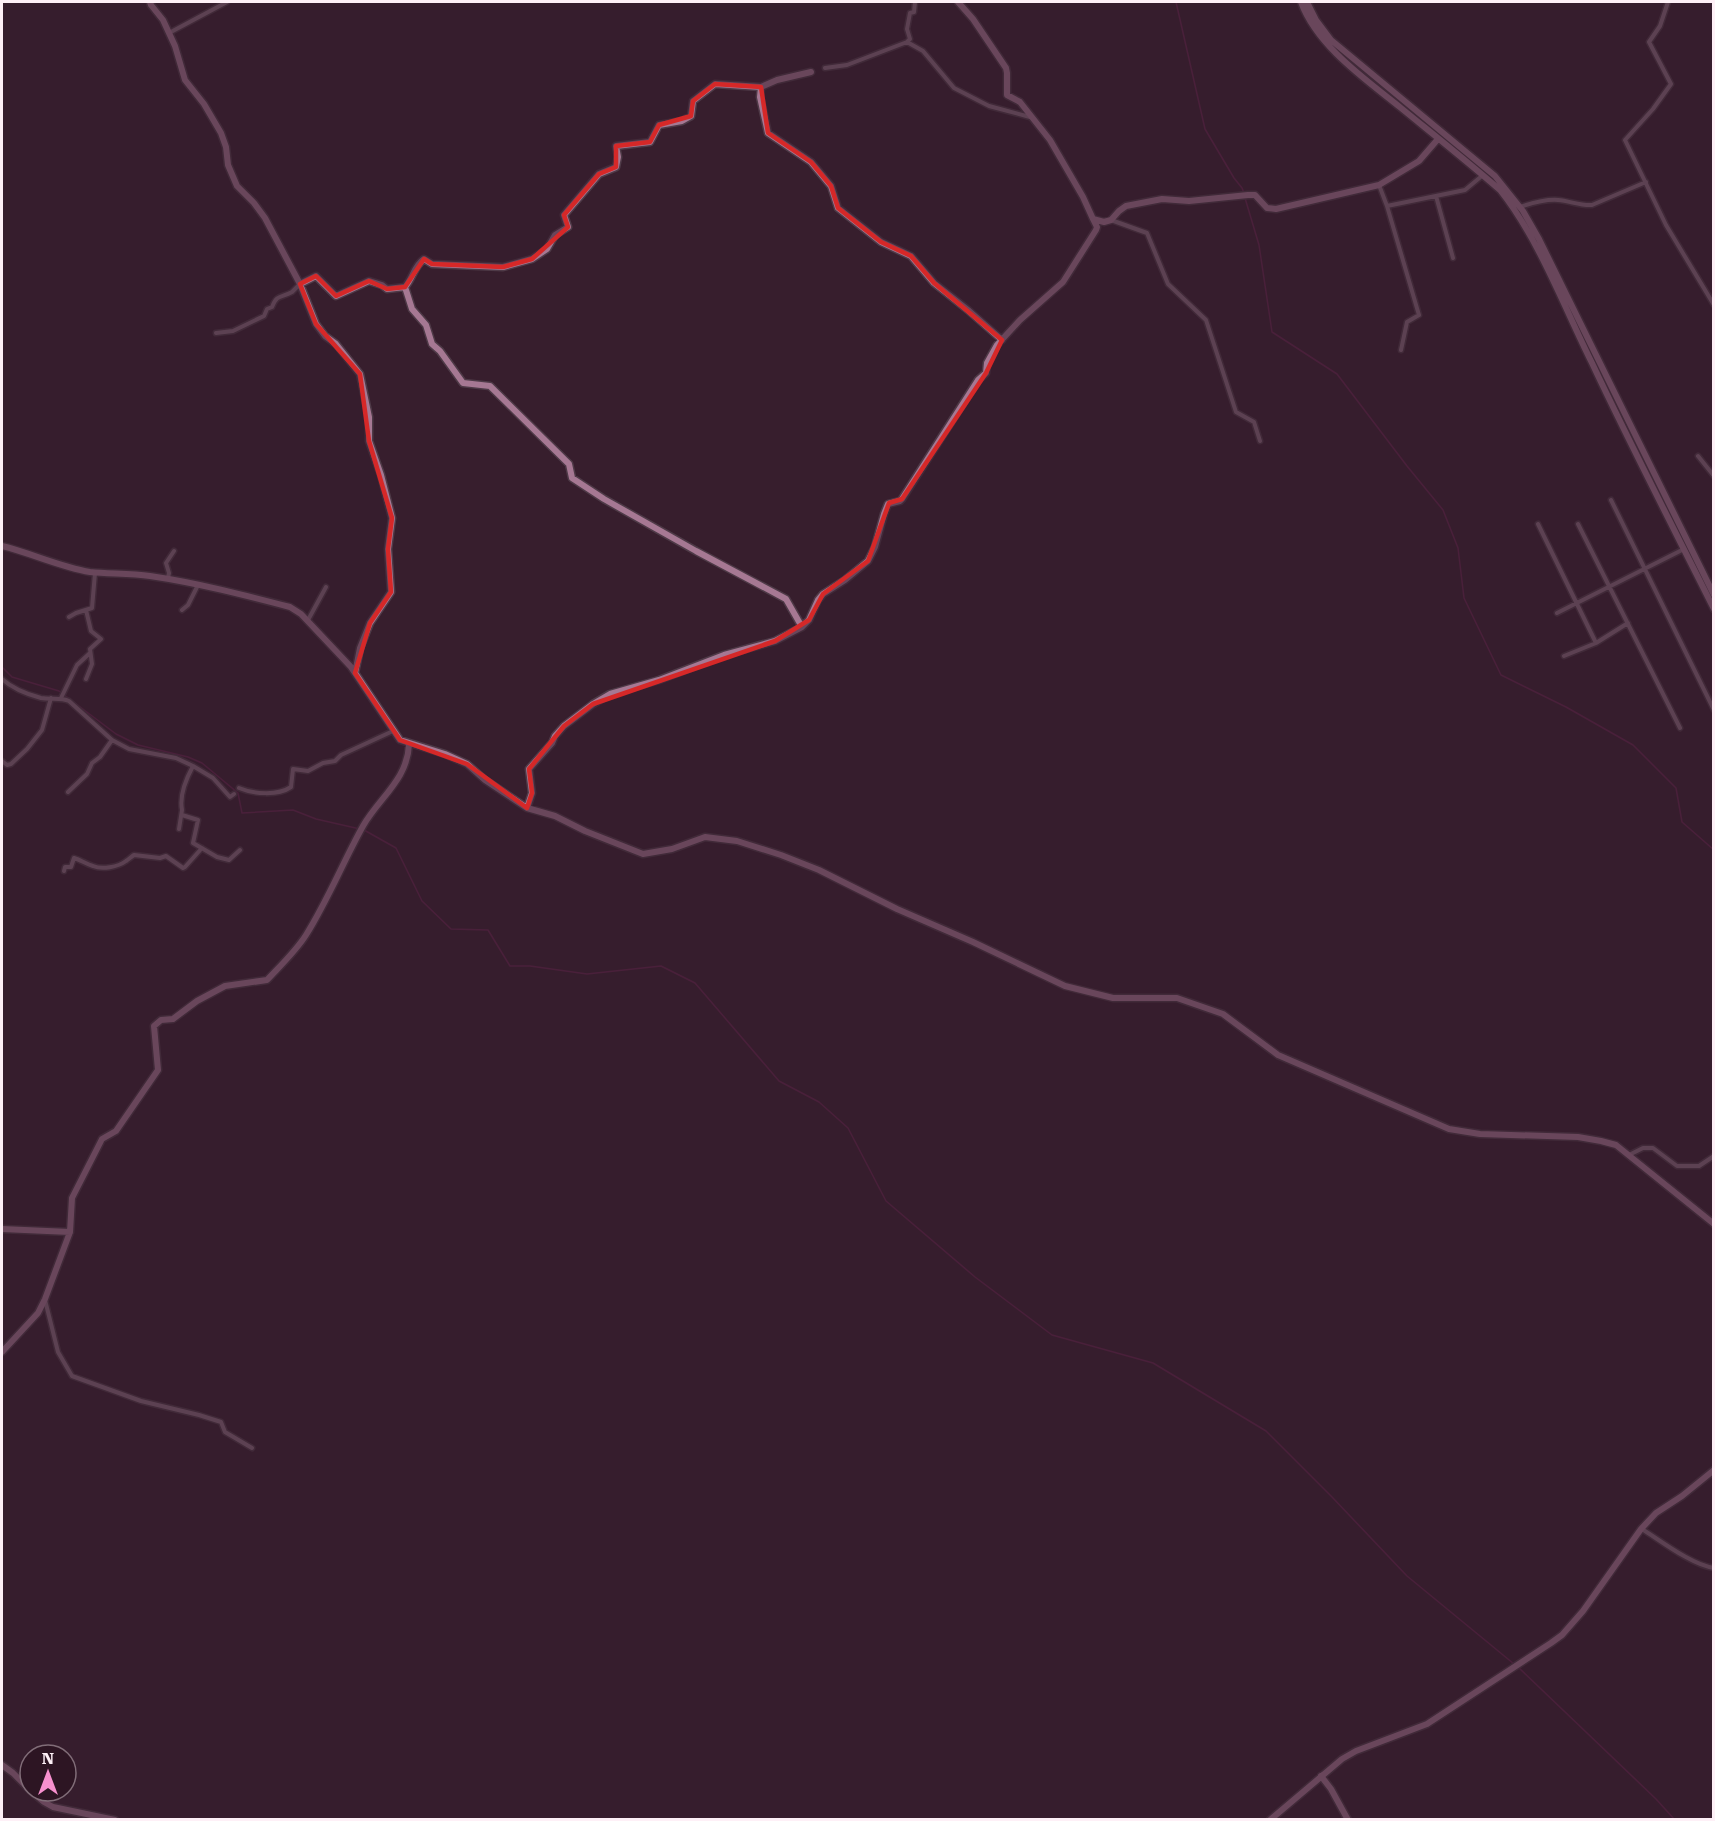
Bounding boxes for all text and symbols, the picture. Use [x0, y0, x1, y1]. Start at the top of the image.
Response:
north arrow [18, 1743, 78, 1803]
text: N [42, 1749, 54, 1768]

